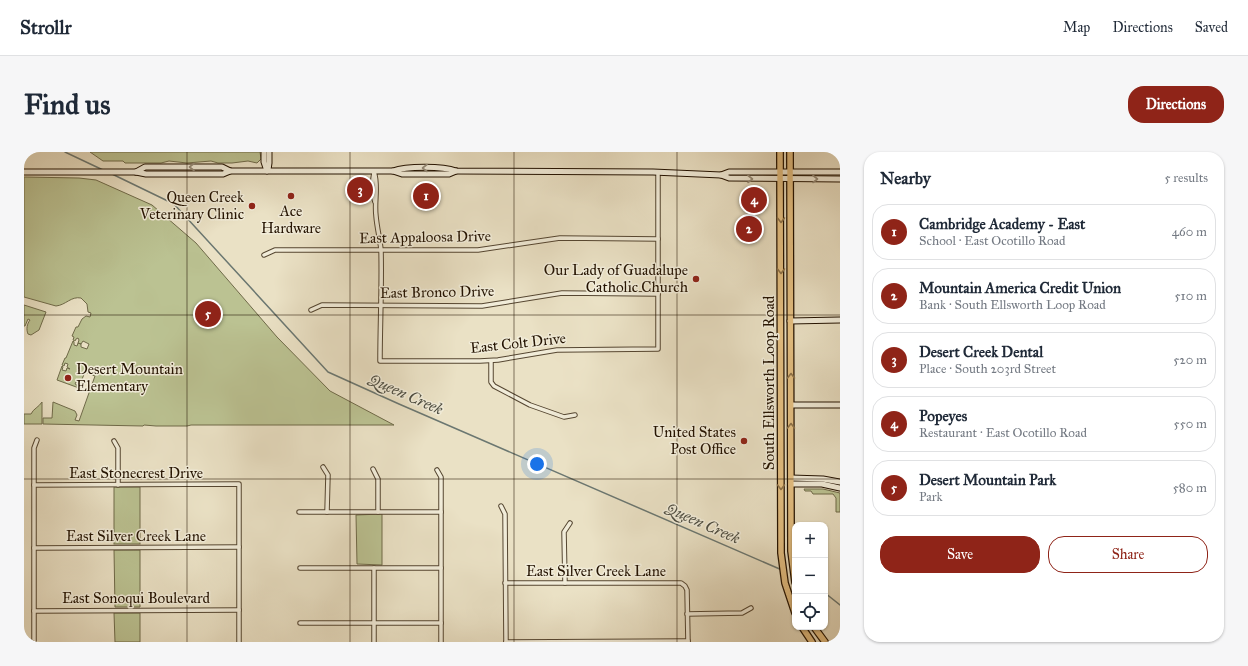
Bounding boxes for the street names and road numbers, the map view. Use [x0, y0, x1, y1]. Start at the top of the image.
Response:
street label: East Appaloosa Drive [359, 227, 491, 247]
street label: East Bronco Drive [380, 282, 494, 302]
street label: South Ellsworth Loop Road [760, 295, 778, 470]
street label: East Colt Drive [469, 329, 567, 357]
street label: East Stonecrest Drive [69, 464, 203, 482]
street label: East Silver Creek Lane [66, 527, 206, 545]
street label: East Silver Creek Lane [526, 562, 666, 580]
street label: East Sonoqui Boulevard [62, 589, 210, 608]

